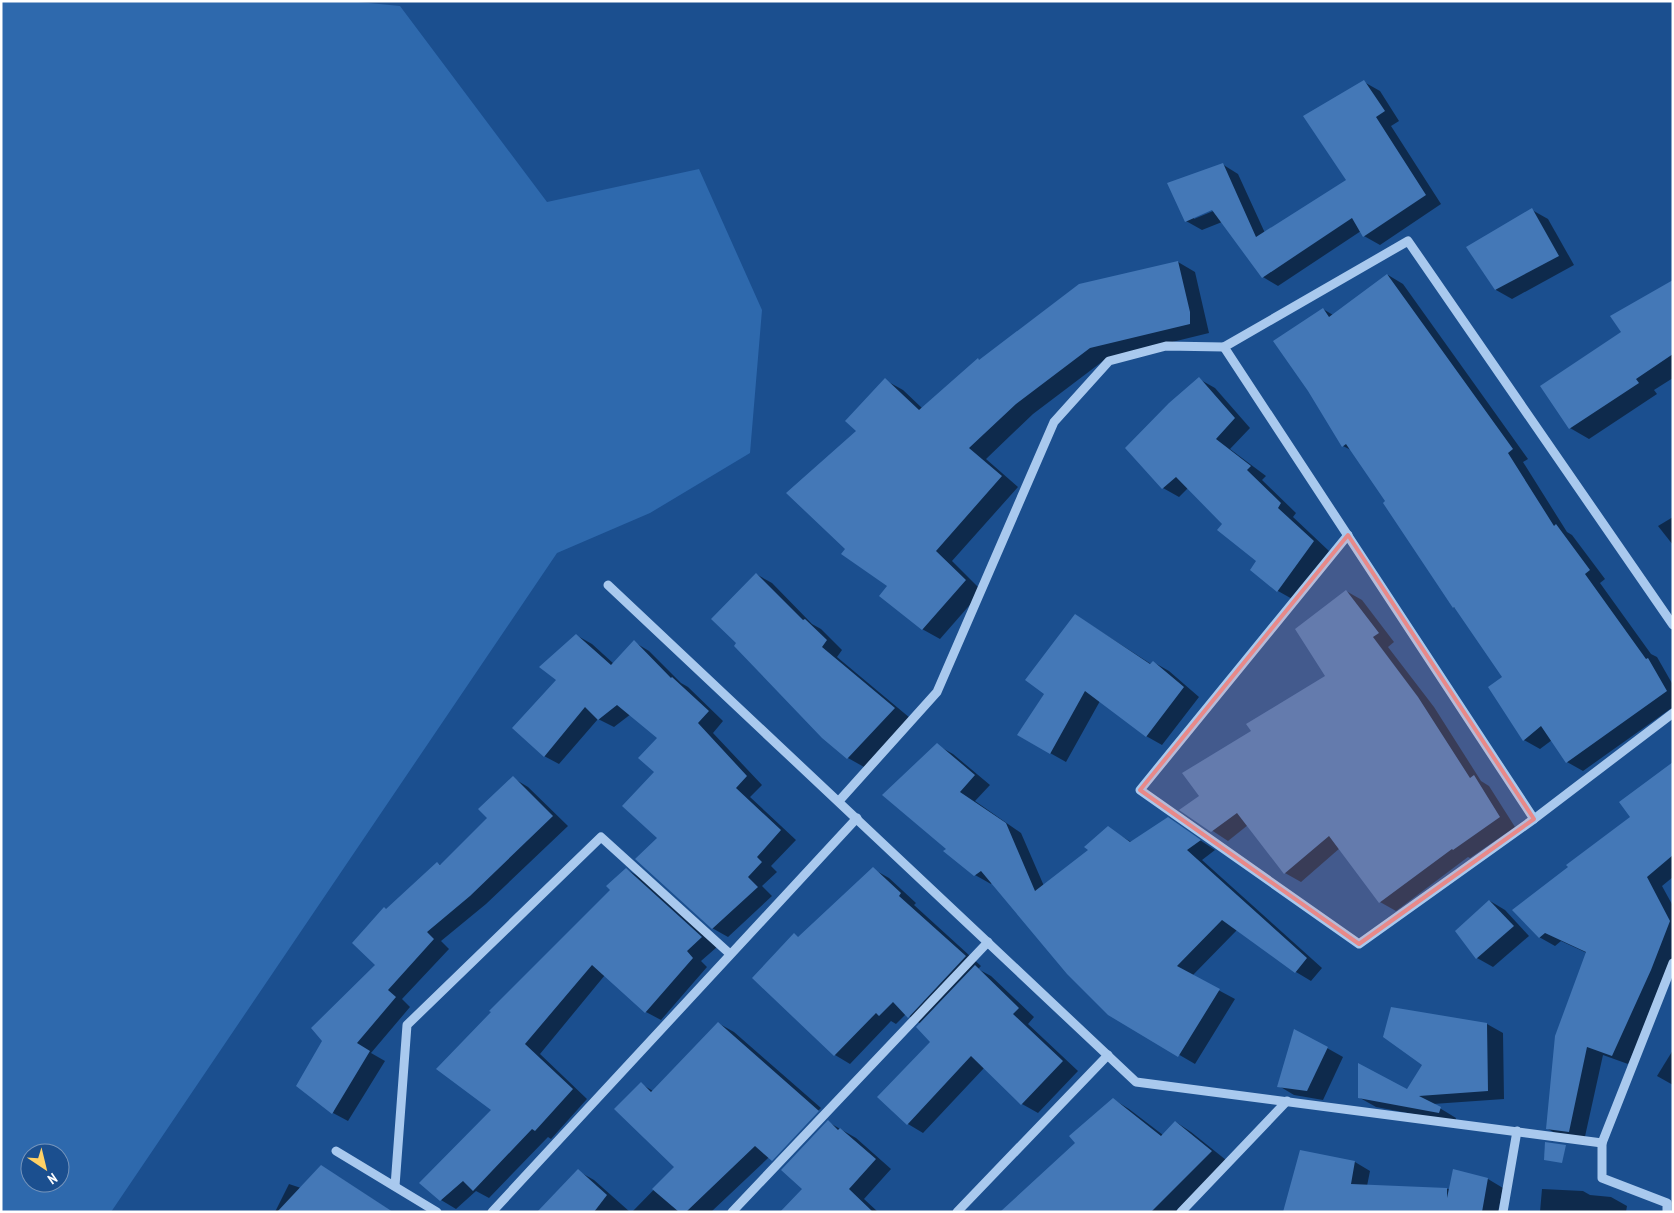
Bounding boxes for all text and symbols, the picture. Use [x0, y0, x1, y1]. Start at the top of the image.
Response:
north arrow [20, 1143, 70, 1193]
text: N [44, 1169, 61, 1188]

